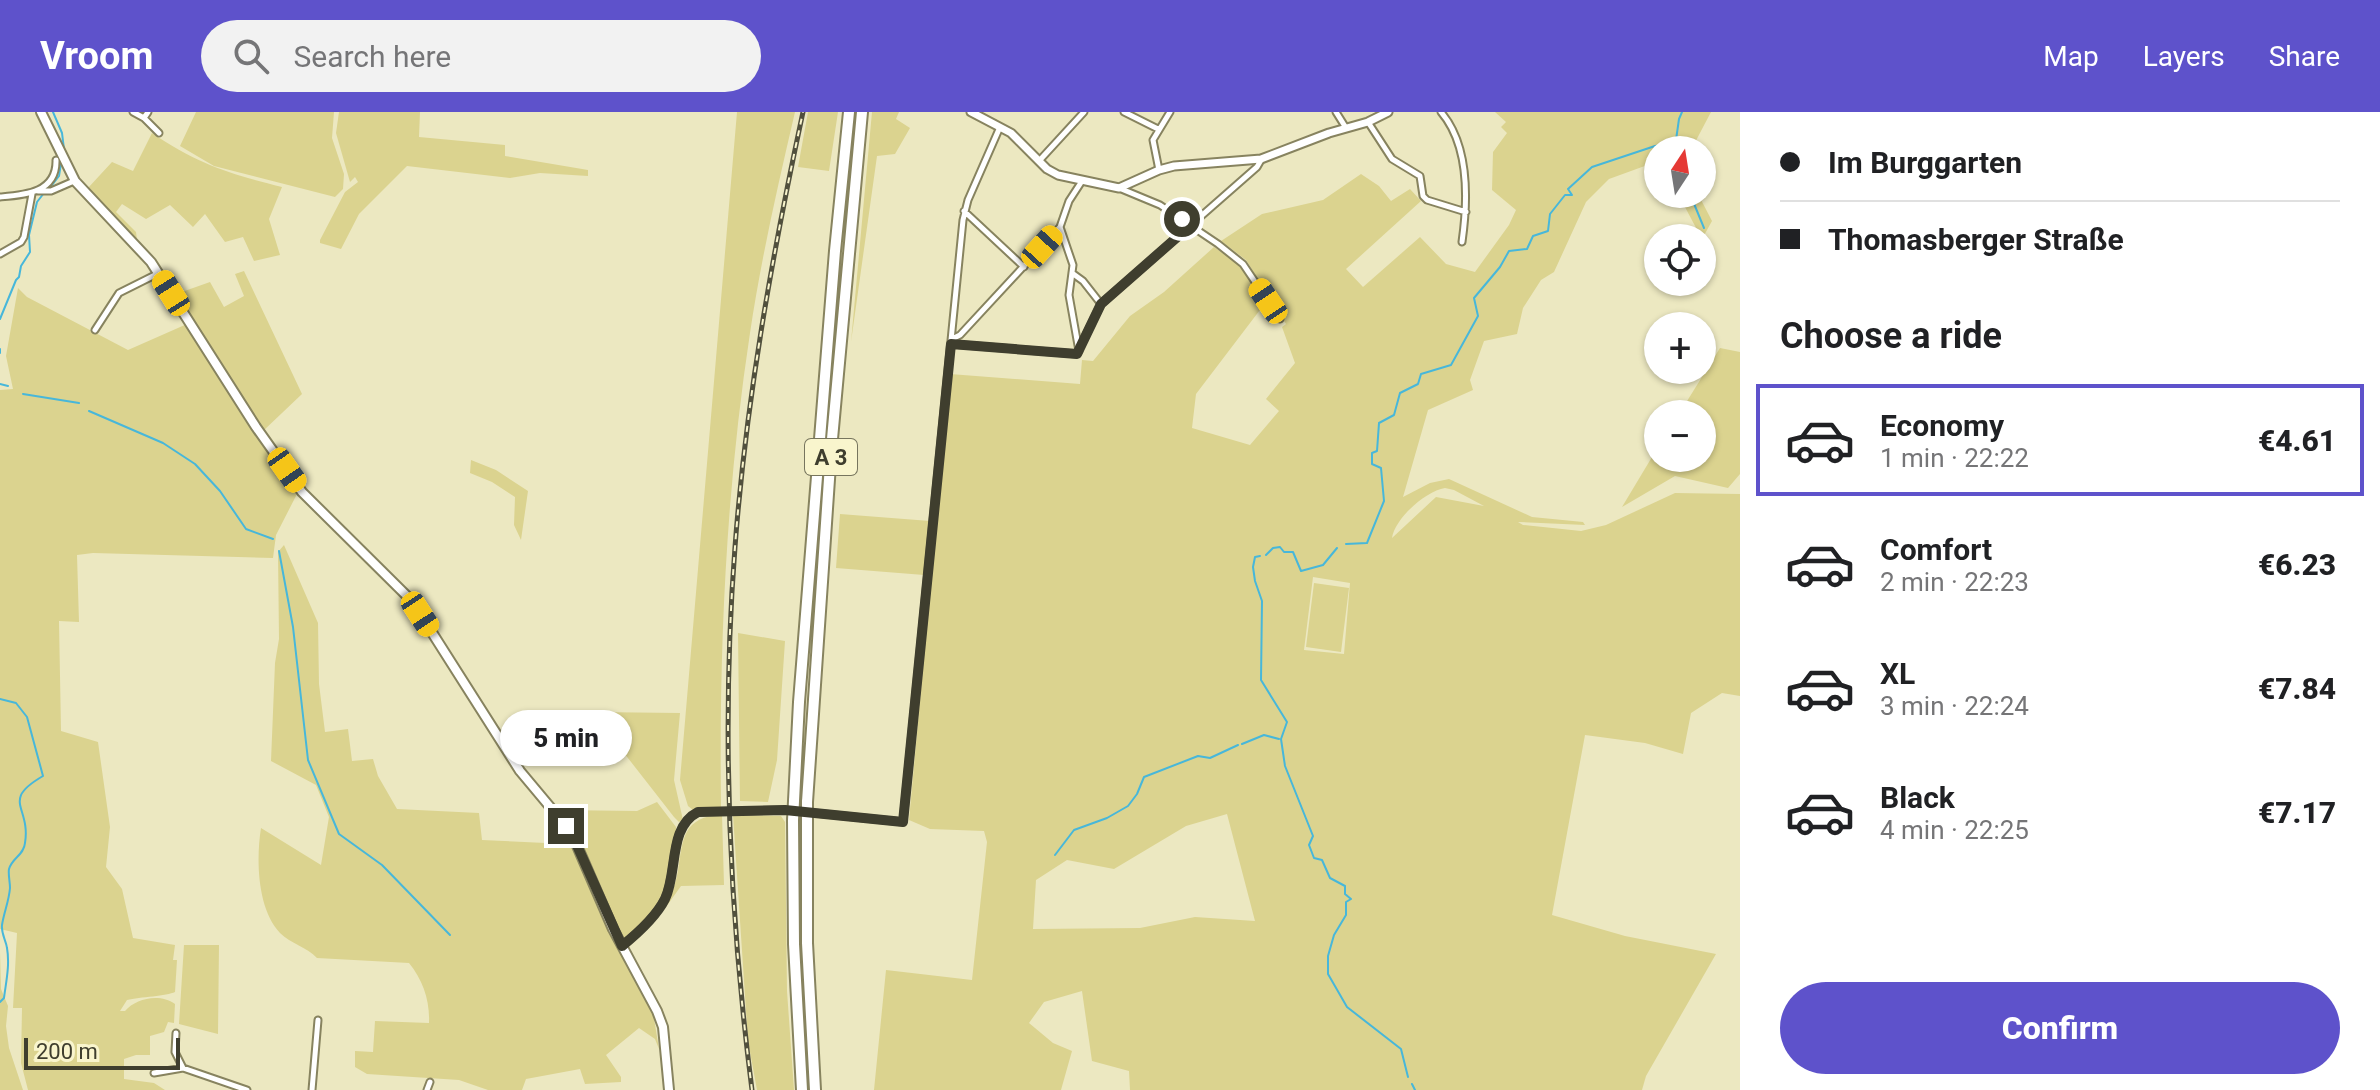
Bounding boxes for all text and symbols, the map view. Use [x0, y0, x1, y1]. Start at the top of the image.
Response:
search box [201, 20, 761, 92]
text: Vroom [40, 34, 153, 78]
icon: search [229, 34, 273, 78]
text: Search here [293, 39, 451, 74]
text: Map [2043, 40, 2099, 73]
text: Layers [2143, 40, 2225, 73]
text: Share [2269, 40, 2340, 73]
north arrow [1644, 136, 1716, 208]
map controls [1644, 136, 1716, 472]
text: Im Burggarten [1828, 145, 2022, 180]
route start [1164, 201, 1200, 237]
car [1017, 221, 1067, 273]
text: Thomasberger Straße [1828, 222, 2124, 257]
button: locate [1644, 224, 1716, 296]
car [148, 266, 194, 320]
car [1245, 274, 1291, 328]
button: + [1644, 312, 1716, 384]
text: Choose a ride [1780, 315, 2002, 357]
button: − [1644, 400, 1716, 472]
icon: car [1784, 404, 1856, 476]
text: Economy [1880, 408, 2004, 443]
text: €4.61 [2258, 423, 2336, 458]
road number: A 3 [805, 439, 857, 475]
car [263, 443, 311, 497]
text: 1 min · 22:22 [1880, 443, 2029, 473]
icon: car [1784, 528, 1856, 600]
text: Comfort [1880, 532, 1992, 567]
text: €6.23 [2258, 547, 2336, 582]
text: 2 min · 22:23 [1880, 567, 2029, 597]
car [397, 587, 443, 641]
icon: car [1784, 652, 1856, 724]
text: XL [1880, 656, 1915, 691]
text: €7.84 [2258, 671, 2336, 706]
text: 3 min · 22:24 [1880, 691, 2029, 721]
callout: 5 min [500, 710, 632, 766]
text: 5 min [533, 723, 599, 753]
icon: car [1784, 776, 1856, 848]
text: Black [1880, 780, 1955, 815]
text: €7.17 [2258, 795, 2336, 830]
route end [548, 808, 584, 844]
text: 4 min · 22:25 [1880, 815, 2029, 845]
button: Confirm [1780, 982, 2340, 1074]
scale bar [24, 1034, 180, 1070]
text: 200 m [36, 1039, 98, 1064]

